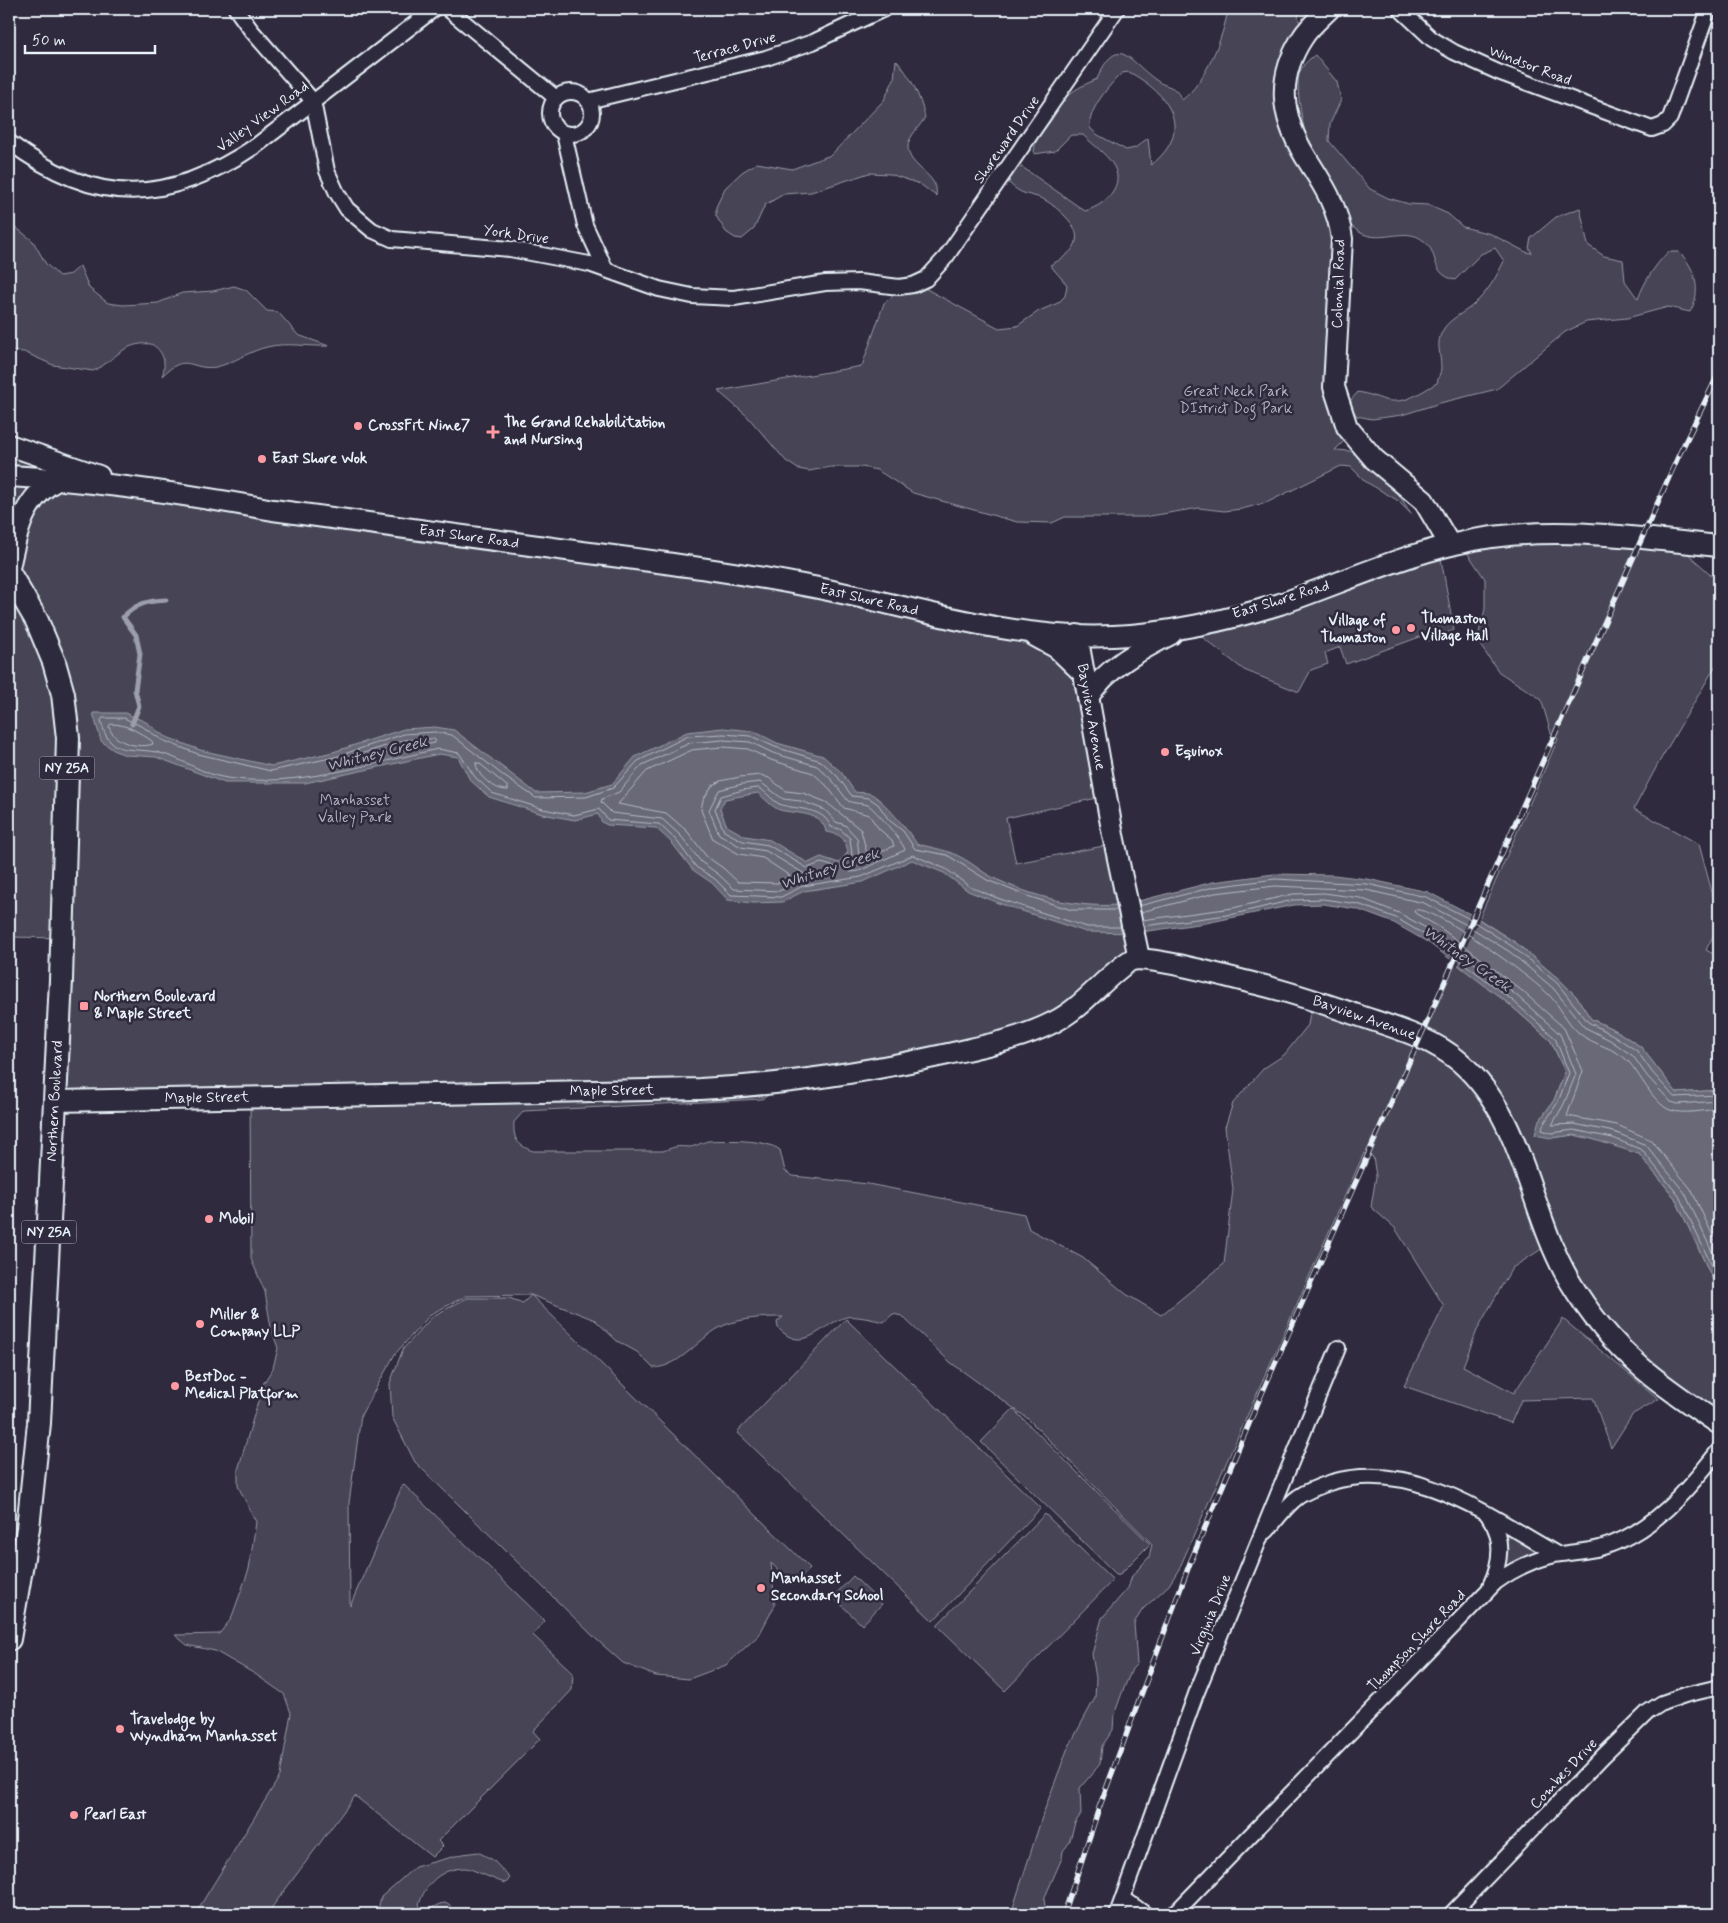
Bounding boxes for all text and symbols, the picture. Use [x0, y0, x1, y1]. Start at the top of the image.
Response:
scale bar [25, 22, 155, 54]
street label: Terrace Drive [692, 27, 779, 69]
text: 50 m [32, 31, 66, 51]
street label: Windsor Road [1486, 41, 1574, 91]
street label: Valley View Road [213, 77, 313, 157]
street label: Shoreward Drive [969, 92, 1045, 188]
street label: York Drive [482, 221, 550, 250]
street label: Colonial Road [1327, 239, 1351, 329]
park label: Great Neck Park DIstrict Dog Park [1180, 382, 1293, 420]
place label: The Grand Rehabilitation and Nursing [504, 413, 666, 451]
place label: CrossFit Nine7 [368, 416, 470, 436]
marker: CrossFit Nine7 [352, 420, 364, 432]
marker: The Grand Rehabilitation and Nursing [486, 425, 500, 439]
place label: East Shore Wok [272, 449, 368, 469]
marker: East Shore Wok [256, 453, 268, 465]
street label: East Shore Road [418, 520, 520, 554]
street label: East Shore Road [1230, 576, 1332, 624]
street label: East Shore Road [818, 579, 920, 621]
place label: Thomaston Village Hall [1421, 609, 1489, 647]
place label: Village of Thomaston [1321, 611, 1387, 648]
marker: Thomaston Village Hall [1405, 622, 1417, 634]
marker: Village of Thomaston [1390, 624, 1402, 636]
street label: Bayview Avenue [1072, 662, 1110, 772]
water label: Whitney Creek [325, 731, 430, 777]
place label: Equinox [1175, 742, 1224, 762]
marker: Equinox [1159, 746, 1171, 758]
road number: NY 25A [40, 756, 94, 780]
park label: Manhasset Valley Park [318, 791, 392, 828]
water label: Whitney Creek [778, 843, 883, 895]
water label: Whitney Creek [1419, 921, 1516, 998]
place label: Northern Boulevard & Maple Street [94, 987, 216, 1024]
street label: Bayview Avenue [1310, 991, 1418, 1045]
marker: Northern Boulevard & Maple Street [78, 1000, 90, 1012]
street label: Northern Boulevard [42, 1040, 68, 1162]
street label: Maple Street [570, 1080, 655, 1102]
street label: Maple Street [165, 1087, 250, 1109]
place label: Mobil [219, 1209, 254, 1229]
marker: Mobil [203, 1213, 215, 1225]
road number: NY 25A [22, 1220, 76, 1244]
place label: Miller & Company LLP [210, 1305, 300, 1342]
marker: Miller & Company LLP [194, 1318, 206, 1330]
place label: BestDoc - Medical Platform [185, 1367, 299, 1406]
marker: BestDoc - Medical Platform [169, 1380, 181, 1392]
place label: Manhasset Secondary School [771, 1569, 884, 1606]
street label: Virginia Drive [1185, 1571, 1237, 1659]
marker: Manhasset Secondary School [755, 1582, 767, 1594]
street label: Thompson Shore Road [1363, 1586, 1471, 1696]
place label: Travelodge by Wyndham Manhasset [129, 1710, 278, 1747]
marker: Travelodge by Wyndham Manhasset [114, 1723, 126, 1735]
street label: Combes Drive [1526, 1734, 1602, 1814]
place label: Pearl East [84, 1805, 147, 1825]
marker: Pearl East [68, 1809, 80, 1821]

